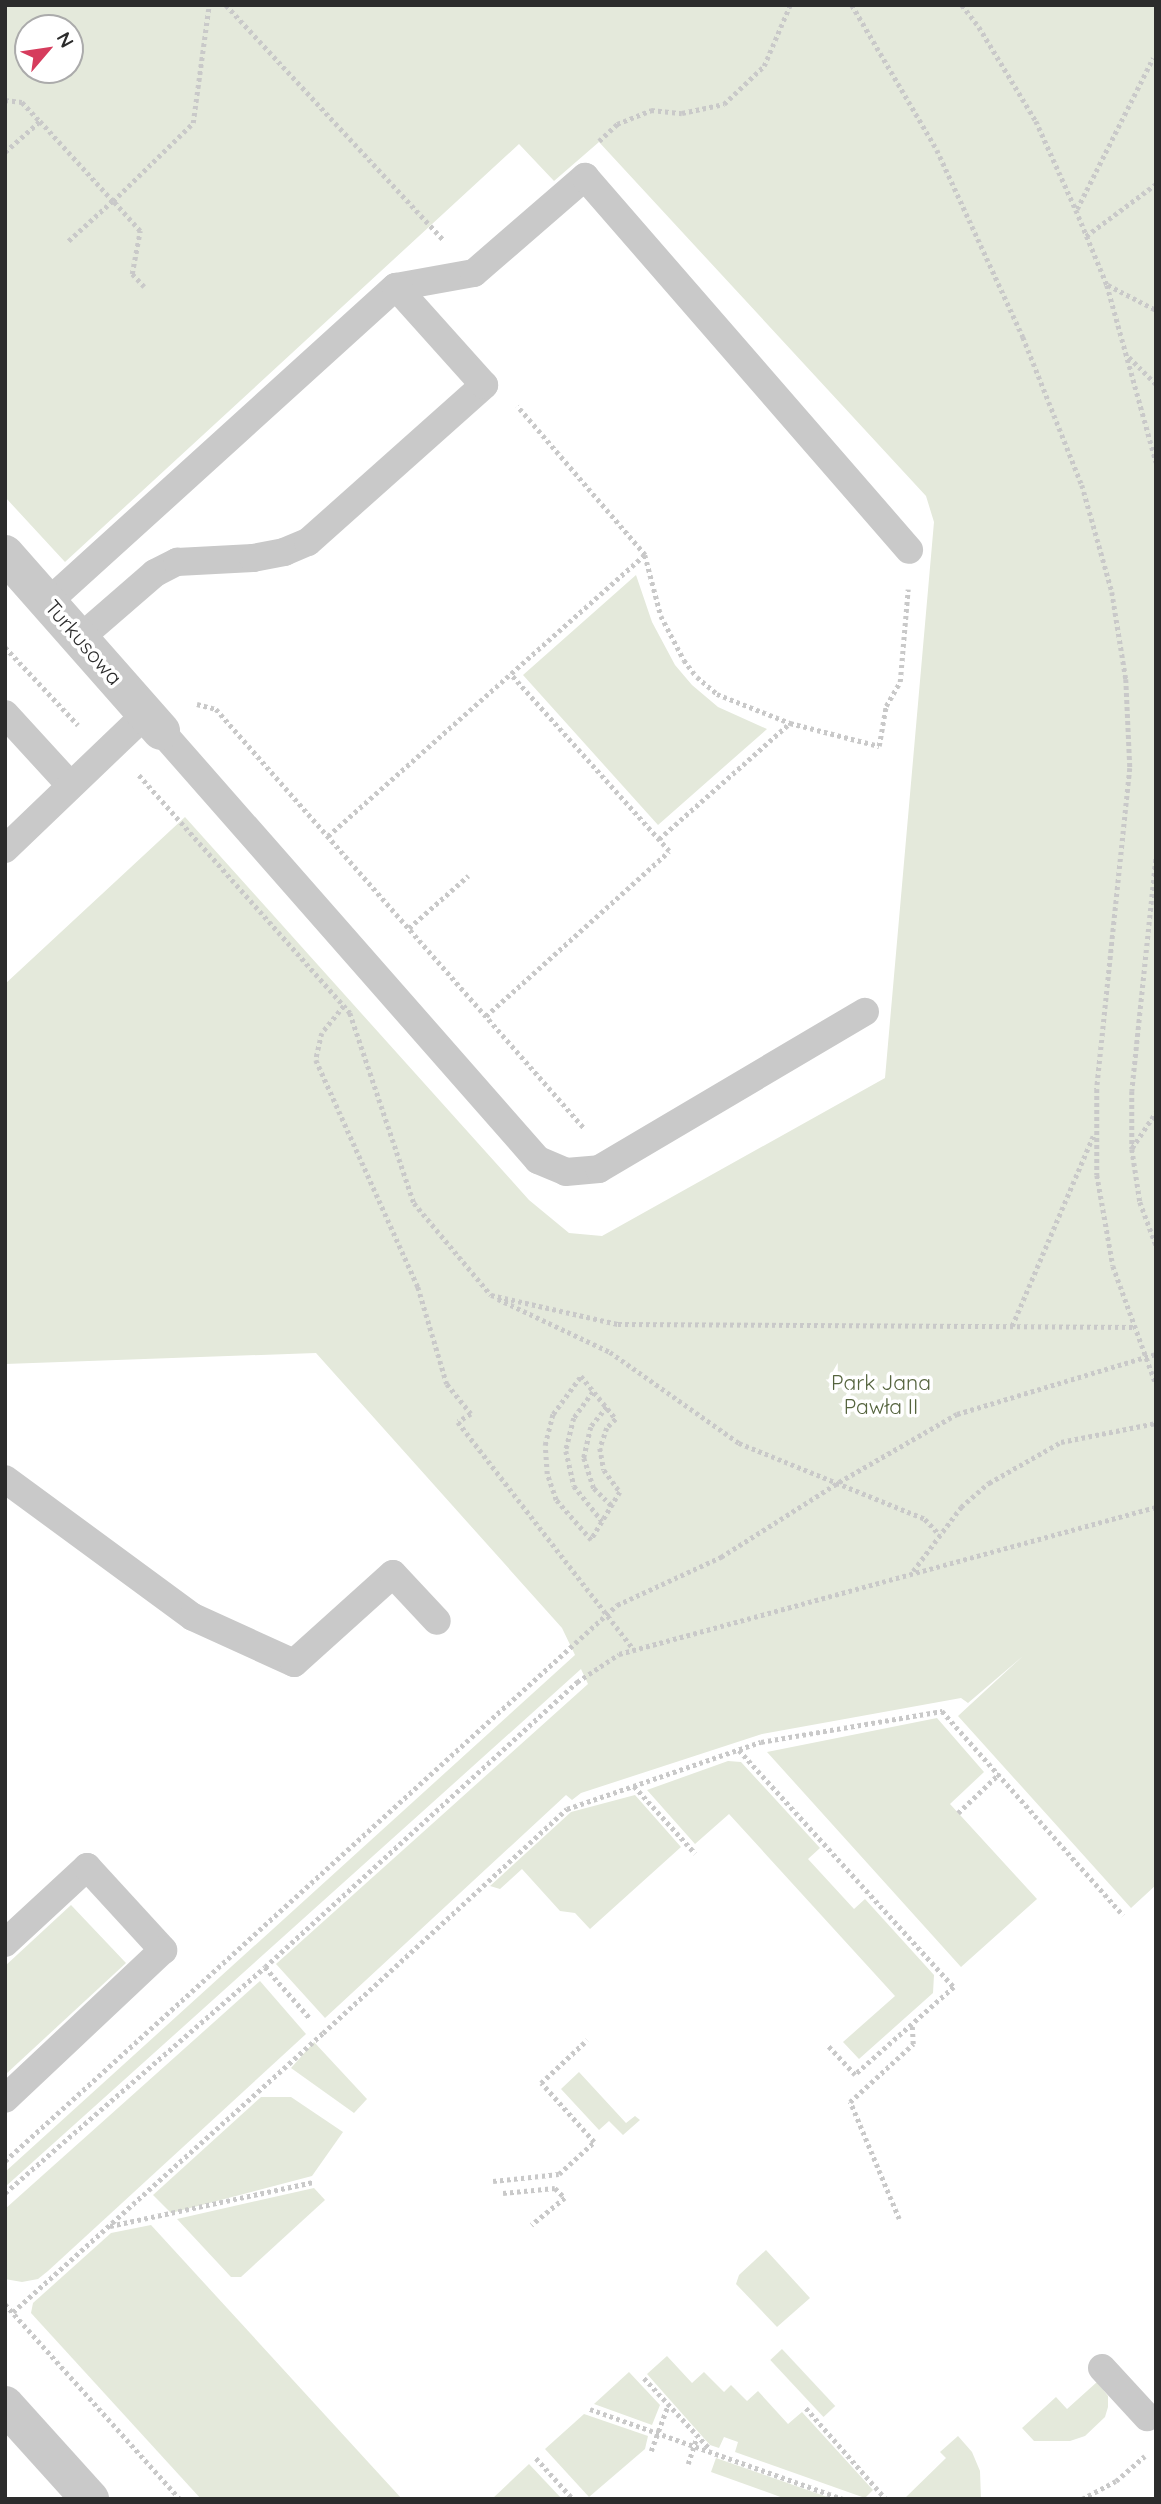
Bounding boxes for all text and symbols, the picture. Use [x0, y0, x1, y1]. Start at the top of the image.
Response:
north arrow [14, 14, 84, 84]
text: N [52, 28, 79, 52]
street label: Turkusowa [40, 594, 128, 690]
park label: Park Jana Pawła II [831, 1369, 931, 1419]

